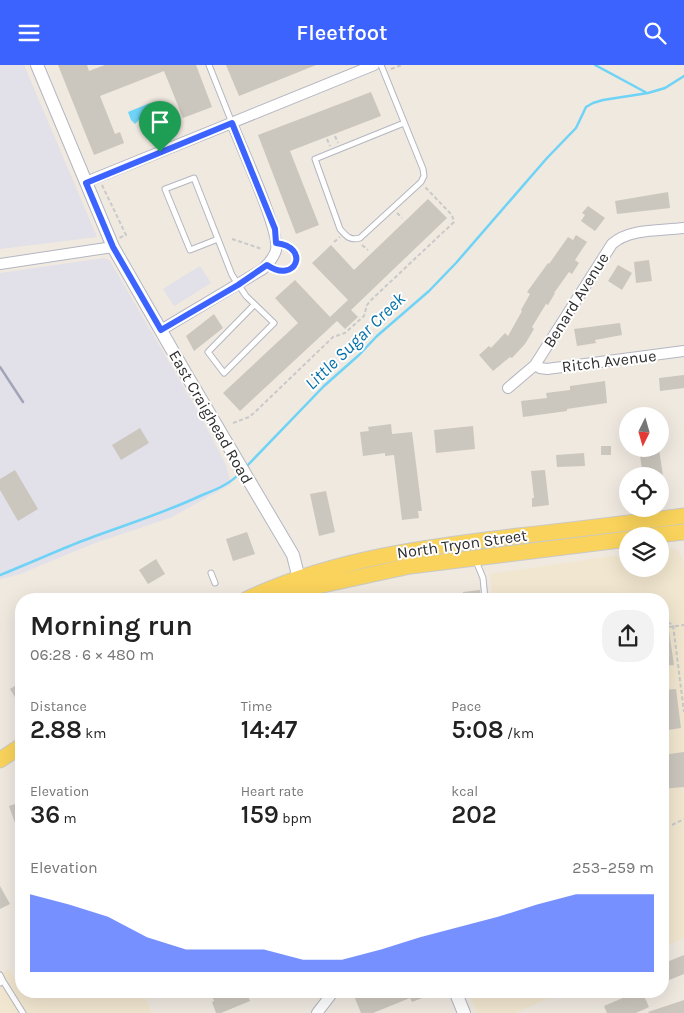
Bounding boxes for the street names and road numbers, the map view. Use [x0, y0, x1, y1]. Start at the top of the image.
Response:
street label: Benard Avenue [539, 249, 613, 351]
street label: Ritch Avenue [561, 346, 657, 376]
street label: East Craighead Road [165, 347, 257, 487]
street label: North Tryon Street [396, 525, 528, 563]

